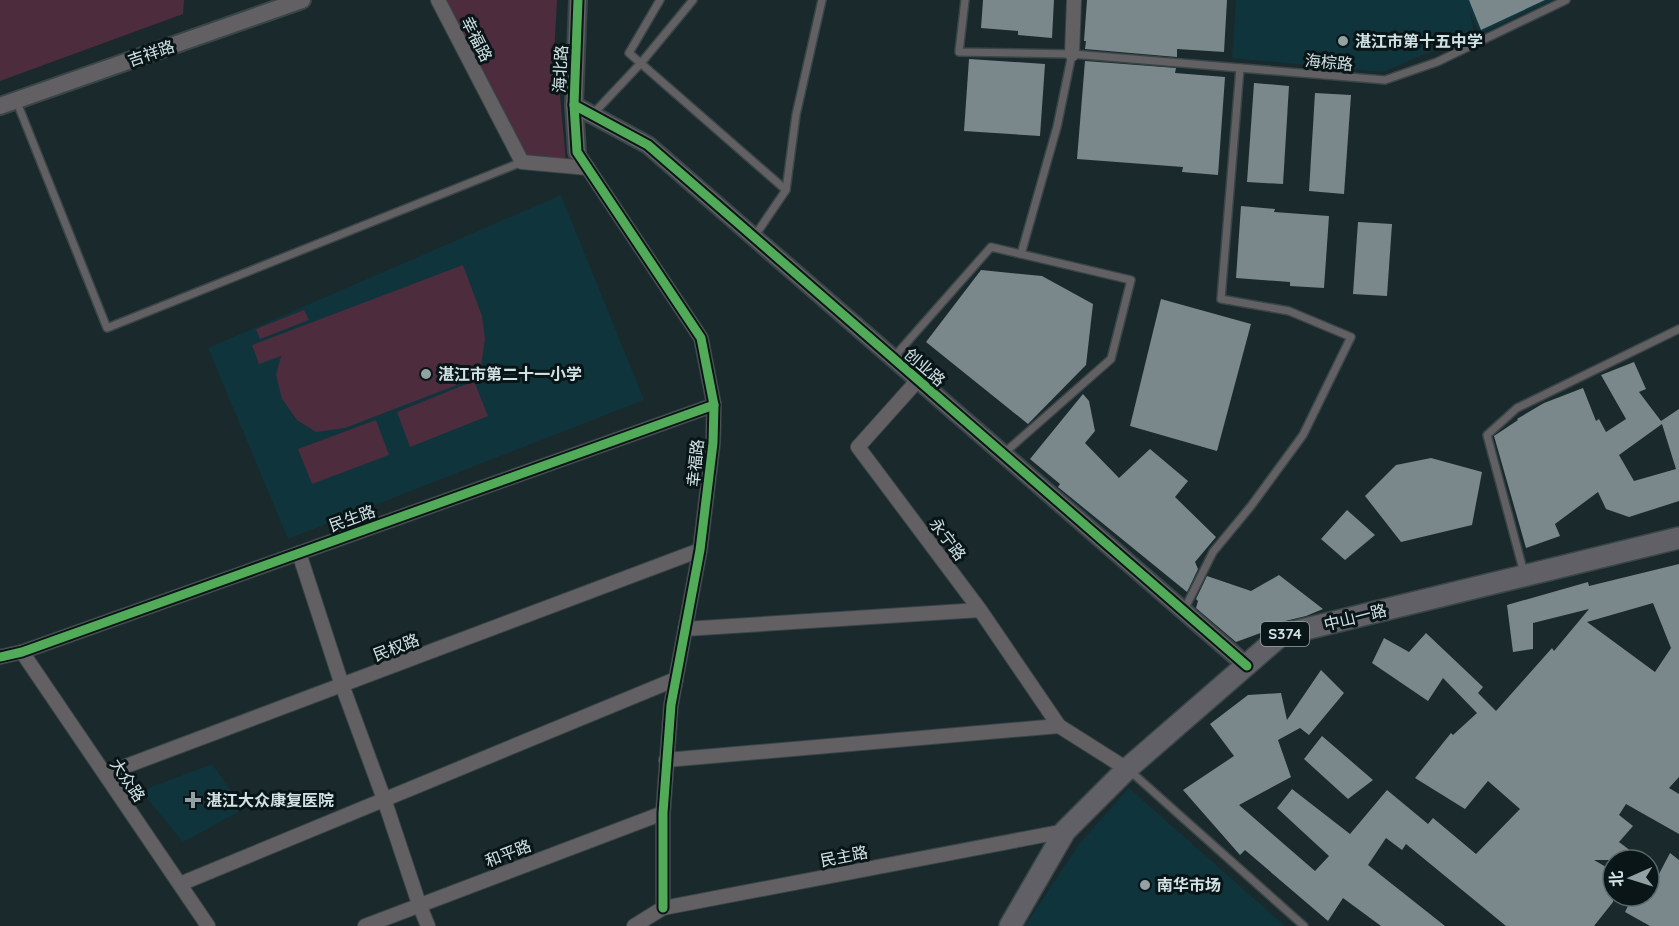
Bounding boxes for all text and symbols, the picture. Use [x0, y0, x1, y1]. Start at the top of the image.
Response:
street label: 幸福路 [457, 13, 497, 65]
place label: 湛江市第十五中学 [1355, 31, 1483, 51]
marker: 湛江市第十五中学 [1336, 34, 1350, 48]
street label: 吉祥路 [125, 36, 177, 70]
street label: 海北路 [549, 45, 571, 93]
street label: 海棕路 [1304, 50, 1354, 74]
street label: 创业路 [900, 344, 950, 390]
place label: 湛江市第二十一小学 [438, 364, 582, 384]
marker: 湛江市第二十一小学 [419, 367, 433, 381]
street label: 幸福路 [683, 438, 707, 488]
street label: 民生路 [326, 500, 378, 536]
street label: 永宁路 [926, 514, 970, 564]
street label: 中山一路 [1322, 600, 1388, 634]
road number: S374 [1261, 622, 1309, 646]
street label: 民权路 [370, 629, 422, 665]
street label: 大众路 [106, 755, 150, 805]
place label: 湛江大众康复医院 [206, 790, 334, 810]
marker: 湛江大众康复医院 [184, 791, 202, 809]
street label: 和平路 [482, 835, 534, 871]
street label: 民主路 [819, 842, 869, 870]
north arrow [1601, 848, 1661, 908]
text: 北 [1606, 870, 1626, 887]
place label: 南华市场 [1157, 875, 1221, 895]
marker: 南华市场 [1138, 878, 1152, 892]

